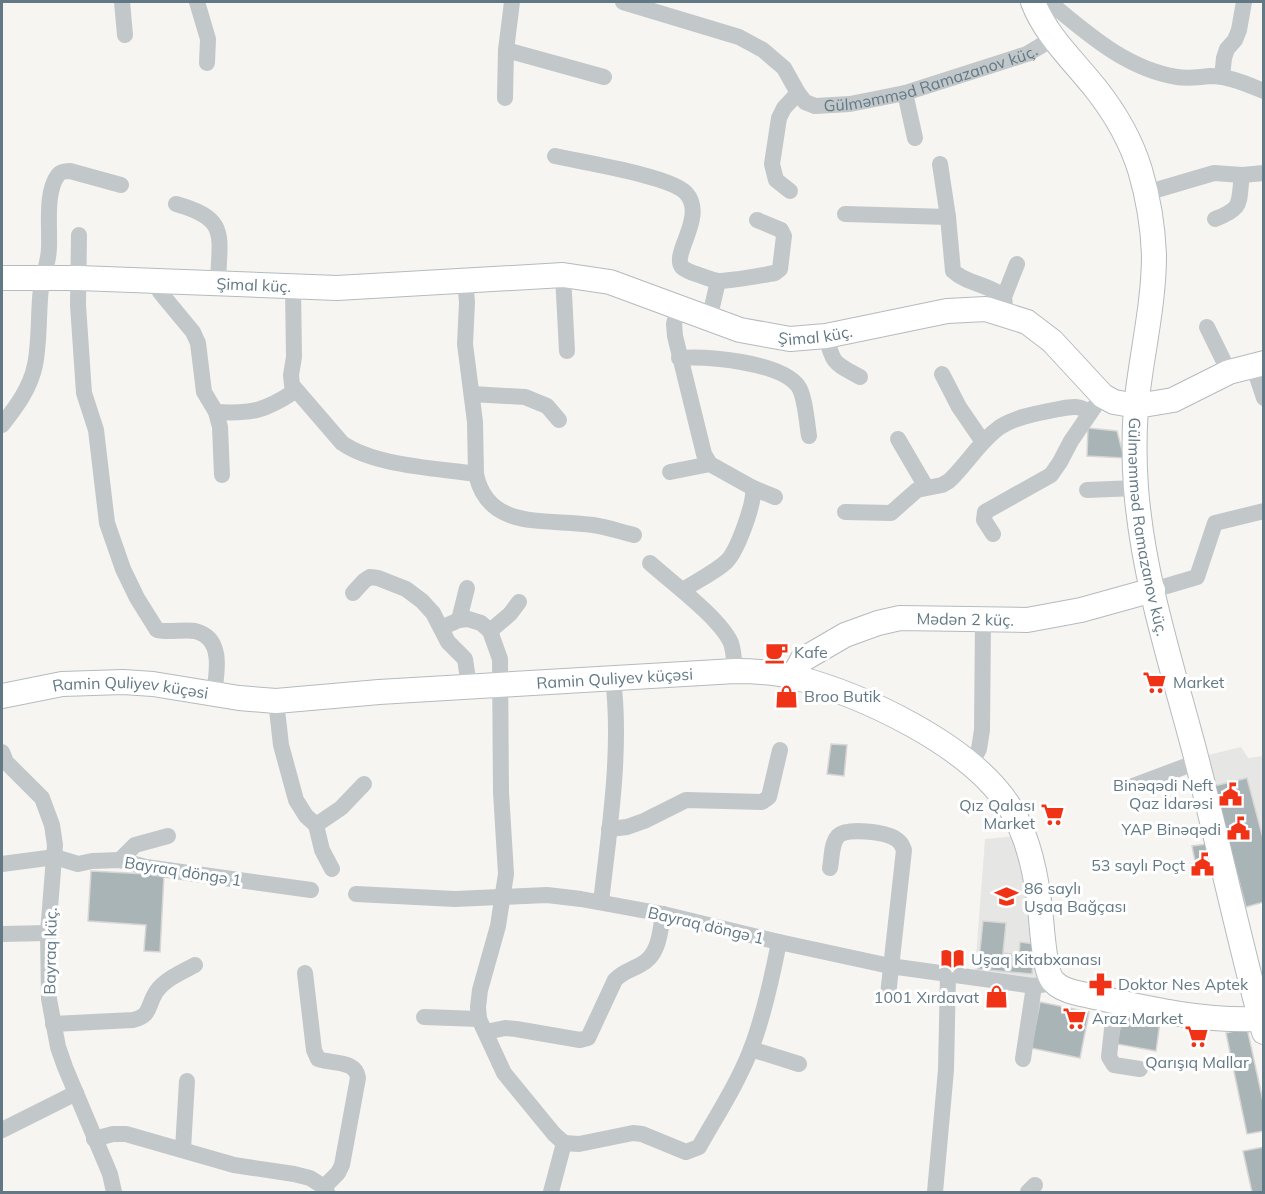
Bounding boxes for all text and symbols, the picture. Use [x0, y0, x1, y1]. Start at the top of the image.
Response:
street label: Gülməmməd Ramazanov küç. [823, 40, 1041, 115]
street label: Şimal küç. [216, 273, 292, 296]
street label: Şimal küç. [777, 321, 854, 349]
street label: Gülməmməd Ramazanov küç. [1124, 417, 1173, 638]
street label: Mədən 2 küç. [916, 608, 1014, 630]
cafe icon: Kafe [763, 639, 789, 665]
place label: Kafe [794, 642, 828, 662]
street label: Ramin Quliyev küçəsi [536, 664, 693, 693]
supermarket icon: Market [1142, 669, 1168, 695]
street label: Ramin Quliyev küçəsi [51, 672, 210, 703]
place label: Market [1173, 672, 1225, 692]
shop icon: Broo Butik [773, 683, 799, 709]
place label: Broo Butik [804, 686, 882, 706]
place label: Binəqədi Neft Qaz İdarəsi [1113, 775, 1213, 813]
public building icon: Binəqədi Neft Qaz İdarəsi [1218, 781, 1244, 807]
place label: Qız Qalası Market [959, 795, 1035, 833]
supermarket icon: Qız Qalası Market [1040, 801, 1066, 827]
public building icon: YAP Binəqədi [1226, 816, 1252, 842]
place label: YAP Binəqədi [1120, 819, 1221, 839]
street label: Bayraq döngə 1 [123, 852, 243, 890]
public building icon: 53 saylı Poçt [1190, 852, 1216, 878]
place label: 53 saylı Poçt [1091, 855, 1185, 875]
place label: 86 saylı Uşaq Bağçası [1024, 878, 1126, 916]
school or university icon: 86 saylı Uşaq Bağçası [993, 884, 1019, 910]
street label: Bayraq döngə 1 [646, 902, 766, 948]
street label: Bayraq küç. [39, 907, 61, 995]
library icon: Uşaq Kitabxanası [940, 946, 966, 972]
place label: Uşaq Kitabxanası [971, 949, 1101, 969]
pharmacy icon: Doktor Nes Aptek [1087, 971, 1113, 997]
place label: Doktor Nes Aptek [1118, 974, 1249, 994]
shop icon: 1001 Xırdavat [984, 984, 1010, 1010]
place label: 1001 Xırdavat [874, 987, 979, 1007]
supermarket icon: Araz Market [1061, 1005, 1087, 1031]
place label: Araz Market [1092, 1008, 1183, 1028]
supermarket icon: Qarışıq Mallar [1184, 1024, 1210, 1050]
place label: Qarışıq Mallar [1145, 1052, 1249, 1072]

